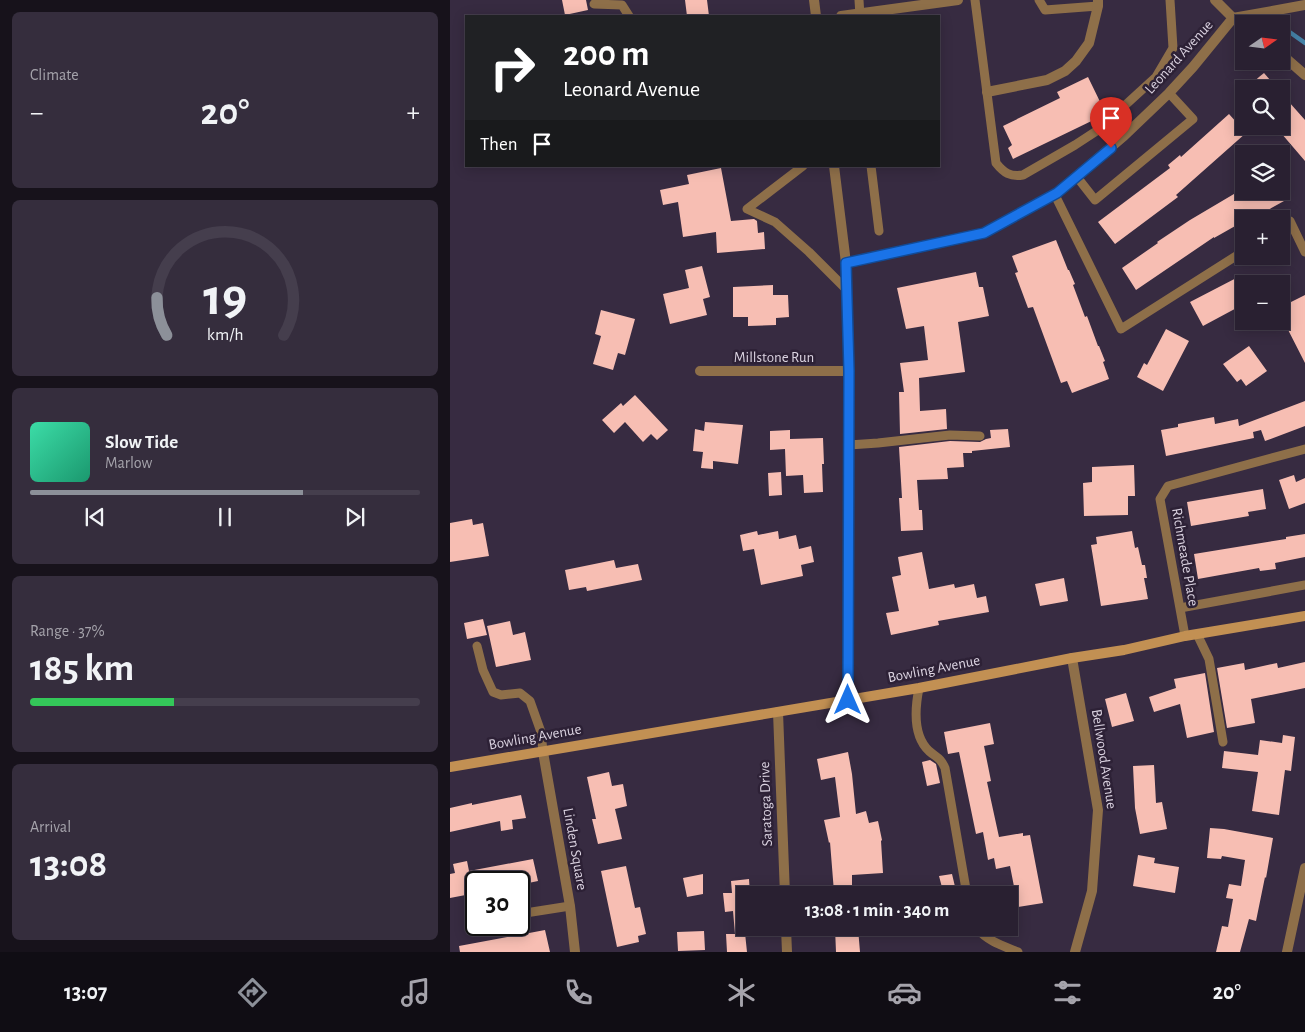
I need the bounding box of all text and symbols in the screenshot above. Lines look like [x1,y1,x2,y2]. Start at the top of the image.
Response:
north arrow [1235,15,1290,70]
map controls [1235,15,1290,330]
street label: Leonard Avenue [1142,17,1216,97]
icon: right [480,35,545,100]
text: 200 m [563,37,650,72]
text: Climate [30,67,79,83]
text: Leonard Avenue [563,78,700,100]
button: search [1235,80,1290,135]
text: 20° [201,94,249,132]
pin [1090,97,1132,148]
text: − [30,99,43,127]
text: + [407,99,420,127]
icon: arrive [1097,104,1125,132]
icon: arrive [528,130,556,158]
text: Then [480,135,518,154]
button: layers [1235,145,1290,200]
button: + [1235,210,1290,265]
text: 19 [203,272,247,324]
button: − [1235,275,1290,330]
text: km/h [207,326,243,344]
street label: Millstone Run [734,350,814,365]
text: Slow Tide [105,433,178,452]
text: Marlow [105,455,152,471]
icon: previous [81,503,109,531]
icon: pause [211,503,239,531]
icon: next [341,503,369,531]
street label: Richmeade Place [1169,507,1201,607]
text: Range · 37% [30,623,105,639]
text: 185 km [30,650,134,688]
street label: Bowling Avenue [887,653,982,685]
position arrow [821,673,873,725]
street label: Bellwood Avenue [1089,708,1119,810]
street label: Bowling Avenue [488,721,583,753]
street label: Saratoga Drive [757,761,775,847]
street label: Linden Square [560,807,590,891]
text: Arrival [30,819,71,835]
text: 13:08 [30,846,107,884]
speed limit sign: 30 [465,871,530,936]
text: 13:08 · 1 min · 340 m [805,901,949,920]
icon: directions [235,975,270,1010]
icon: music [398,975,433,1010]
icon: phone [561,975,596,1010]
icon: climate [724,975,759,1010]
icon: car [887,975,922,1010]
icon: filters [1050,975,1085,1010]
text: 13:07 [64,981,107,1003]
text: 20° [1213,981,1241,1003]

